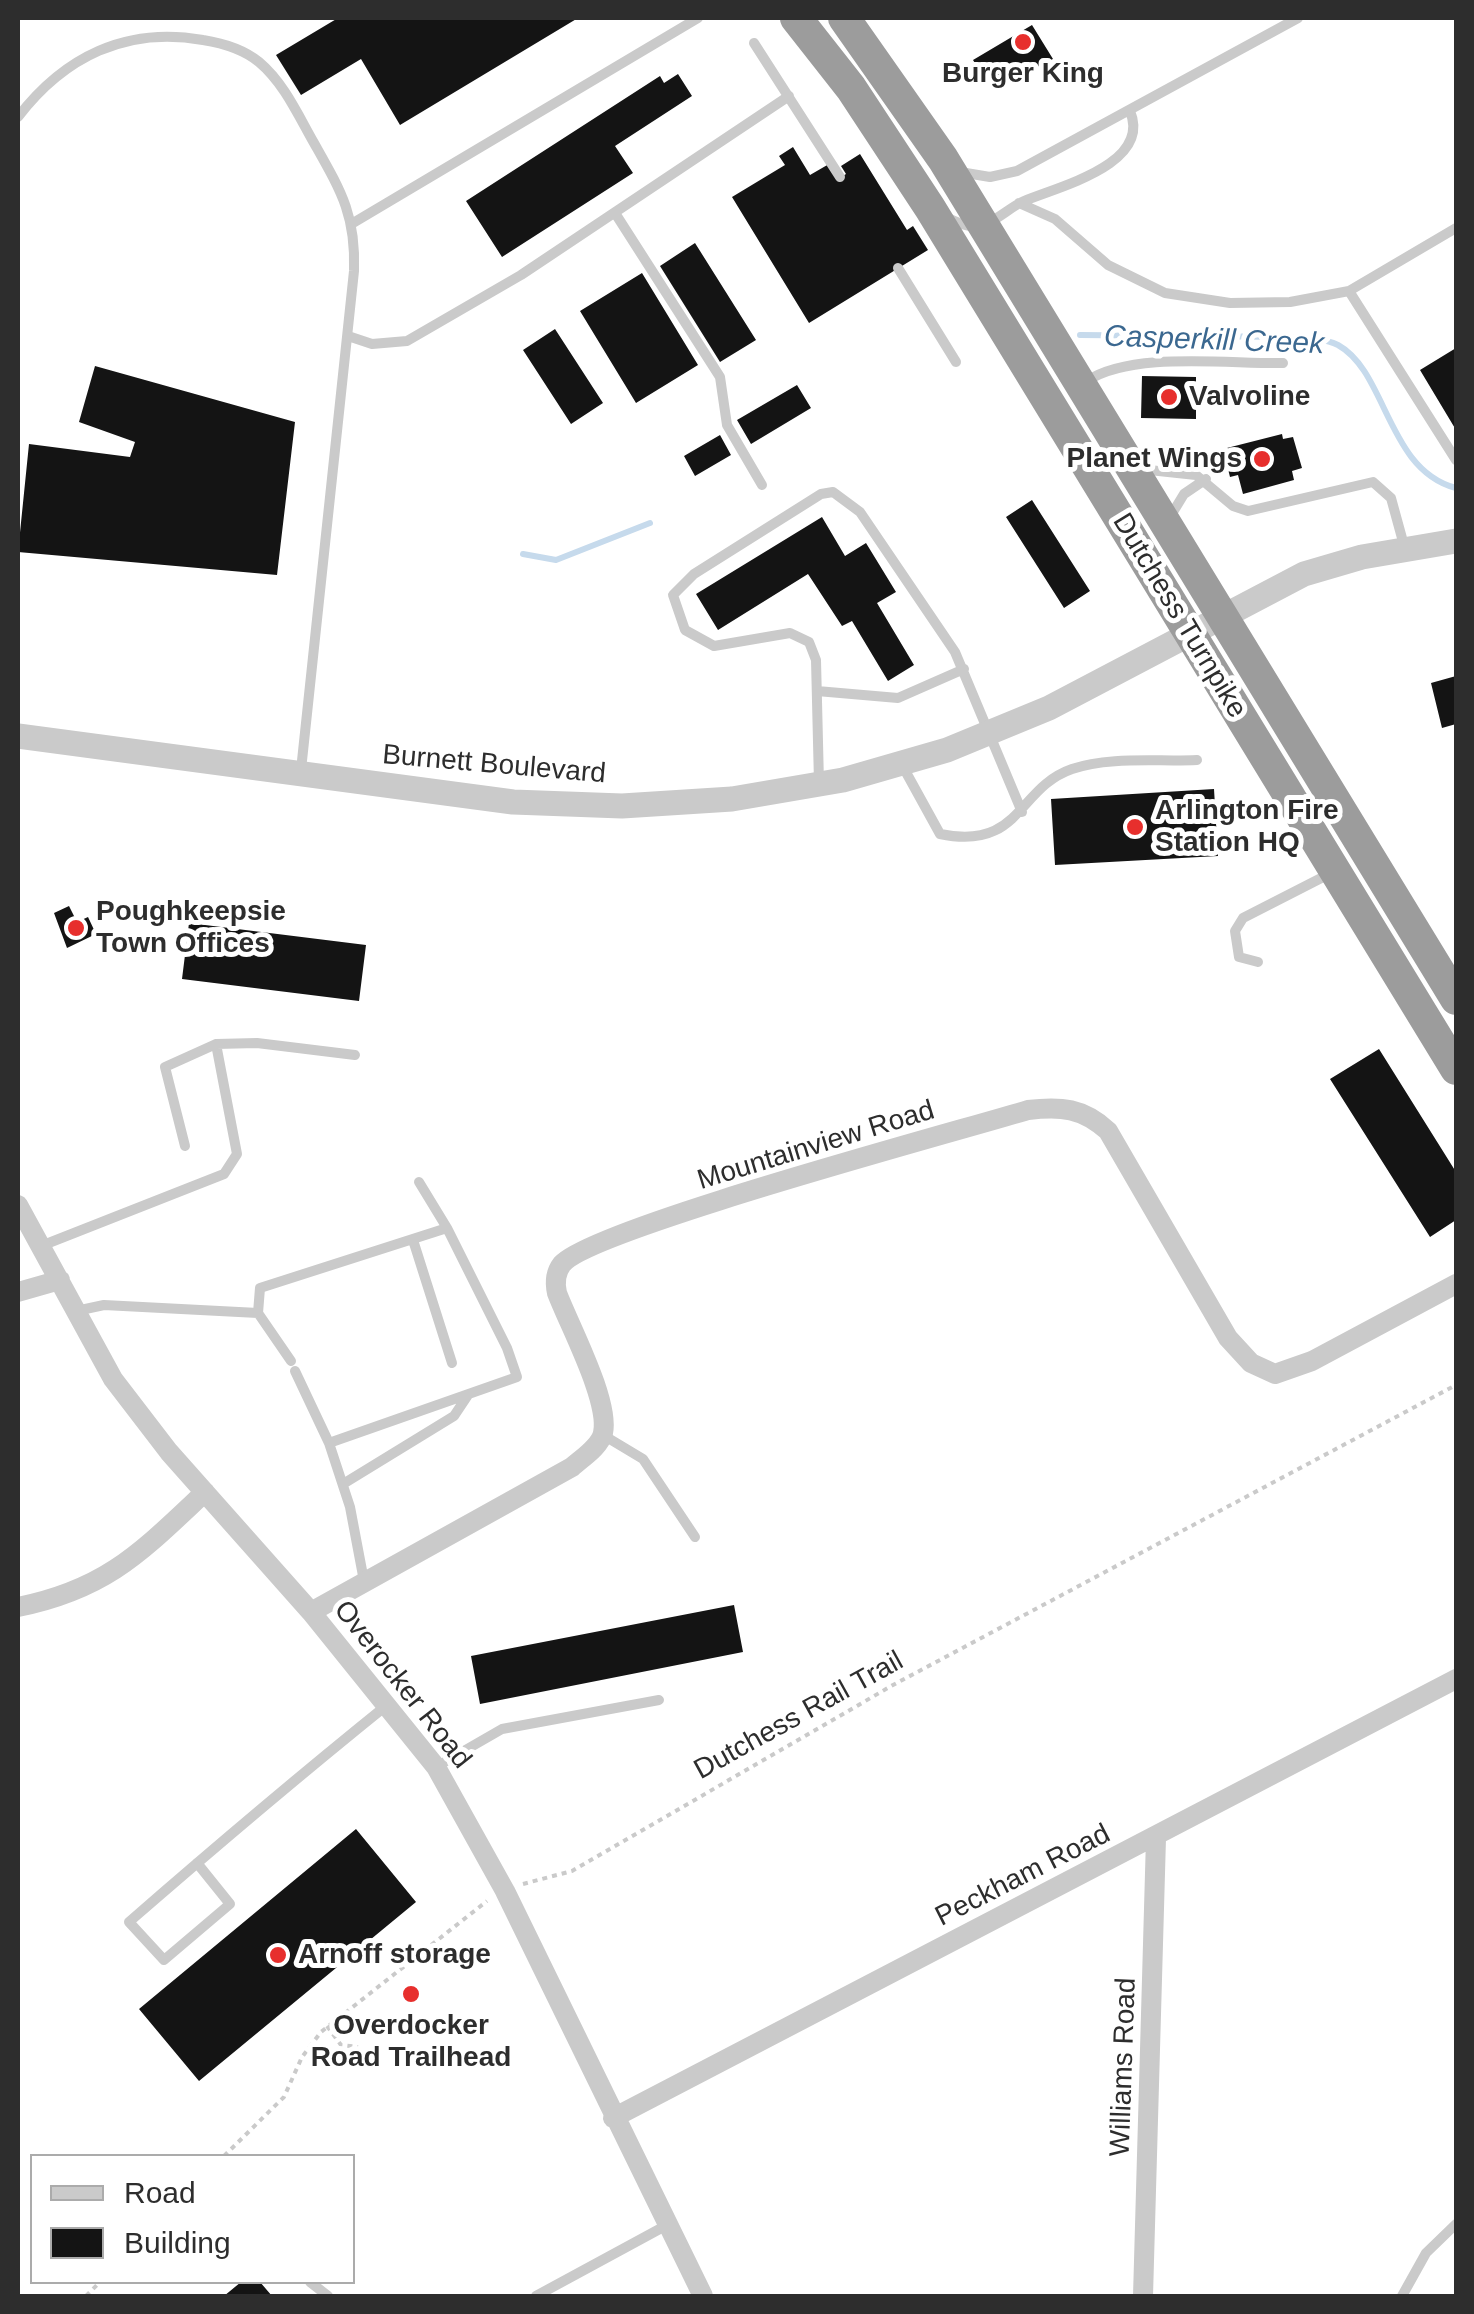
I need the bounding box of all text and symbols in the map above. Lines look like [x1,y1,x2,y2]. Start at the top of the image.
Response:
marker: Burger King [1012,31,1034,53]
place label: Burger King [942,57,1104,91]
water label: Casperkill Creek [1103,319,1325,363]
place label: Valvoline [1189,380,1310,414]
marker: Valvoline [1158,386,1180,408]
place label: Planet Wings [1066,442,1242,476]
marker: Planet Wings [1251,448,1273,470]
street label: Dutchess Turnpike [1105,508,1253,724]
street label: Burnett Boulevard [381,738,607,792]
place label: Arlington Fire Station HQ [1155,794,1339,860]
marker: Arlington Fire Station HQ [1124,816,1146,838]
place label: Poughkeepsie Town Offices [96,895,286,961]
marker: Poughkeepsie Town Offices [65,917,87,939]
street label: Mountainview Road [694,1094,938,1198]
street label: Overocker Road [326,1594,478,1776]
street label: Dutchess Rail Trail [689,1645,909,1787]
street label: Peckham Road [930,1818,1116,1934]
place label: Arnoff storage [298,1938,491,1972]
marker: Arnoff storage [267,1944,289,1966]
street label: Williams Road [1104,1977,1144,2157]
marker: Overdocker Road Trailhead [400,1983,422,2005]
place label: Overdocker Road Trailhead [311,2009,511,2075]
legend [30,2154,355,2284]
text: Road [124,2176,196,2209]
text: Building [124,2226,231,2259]

